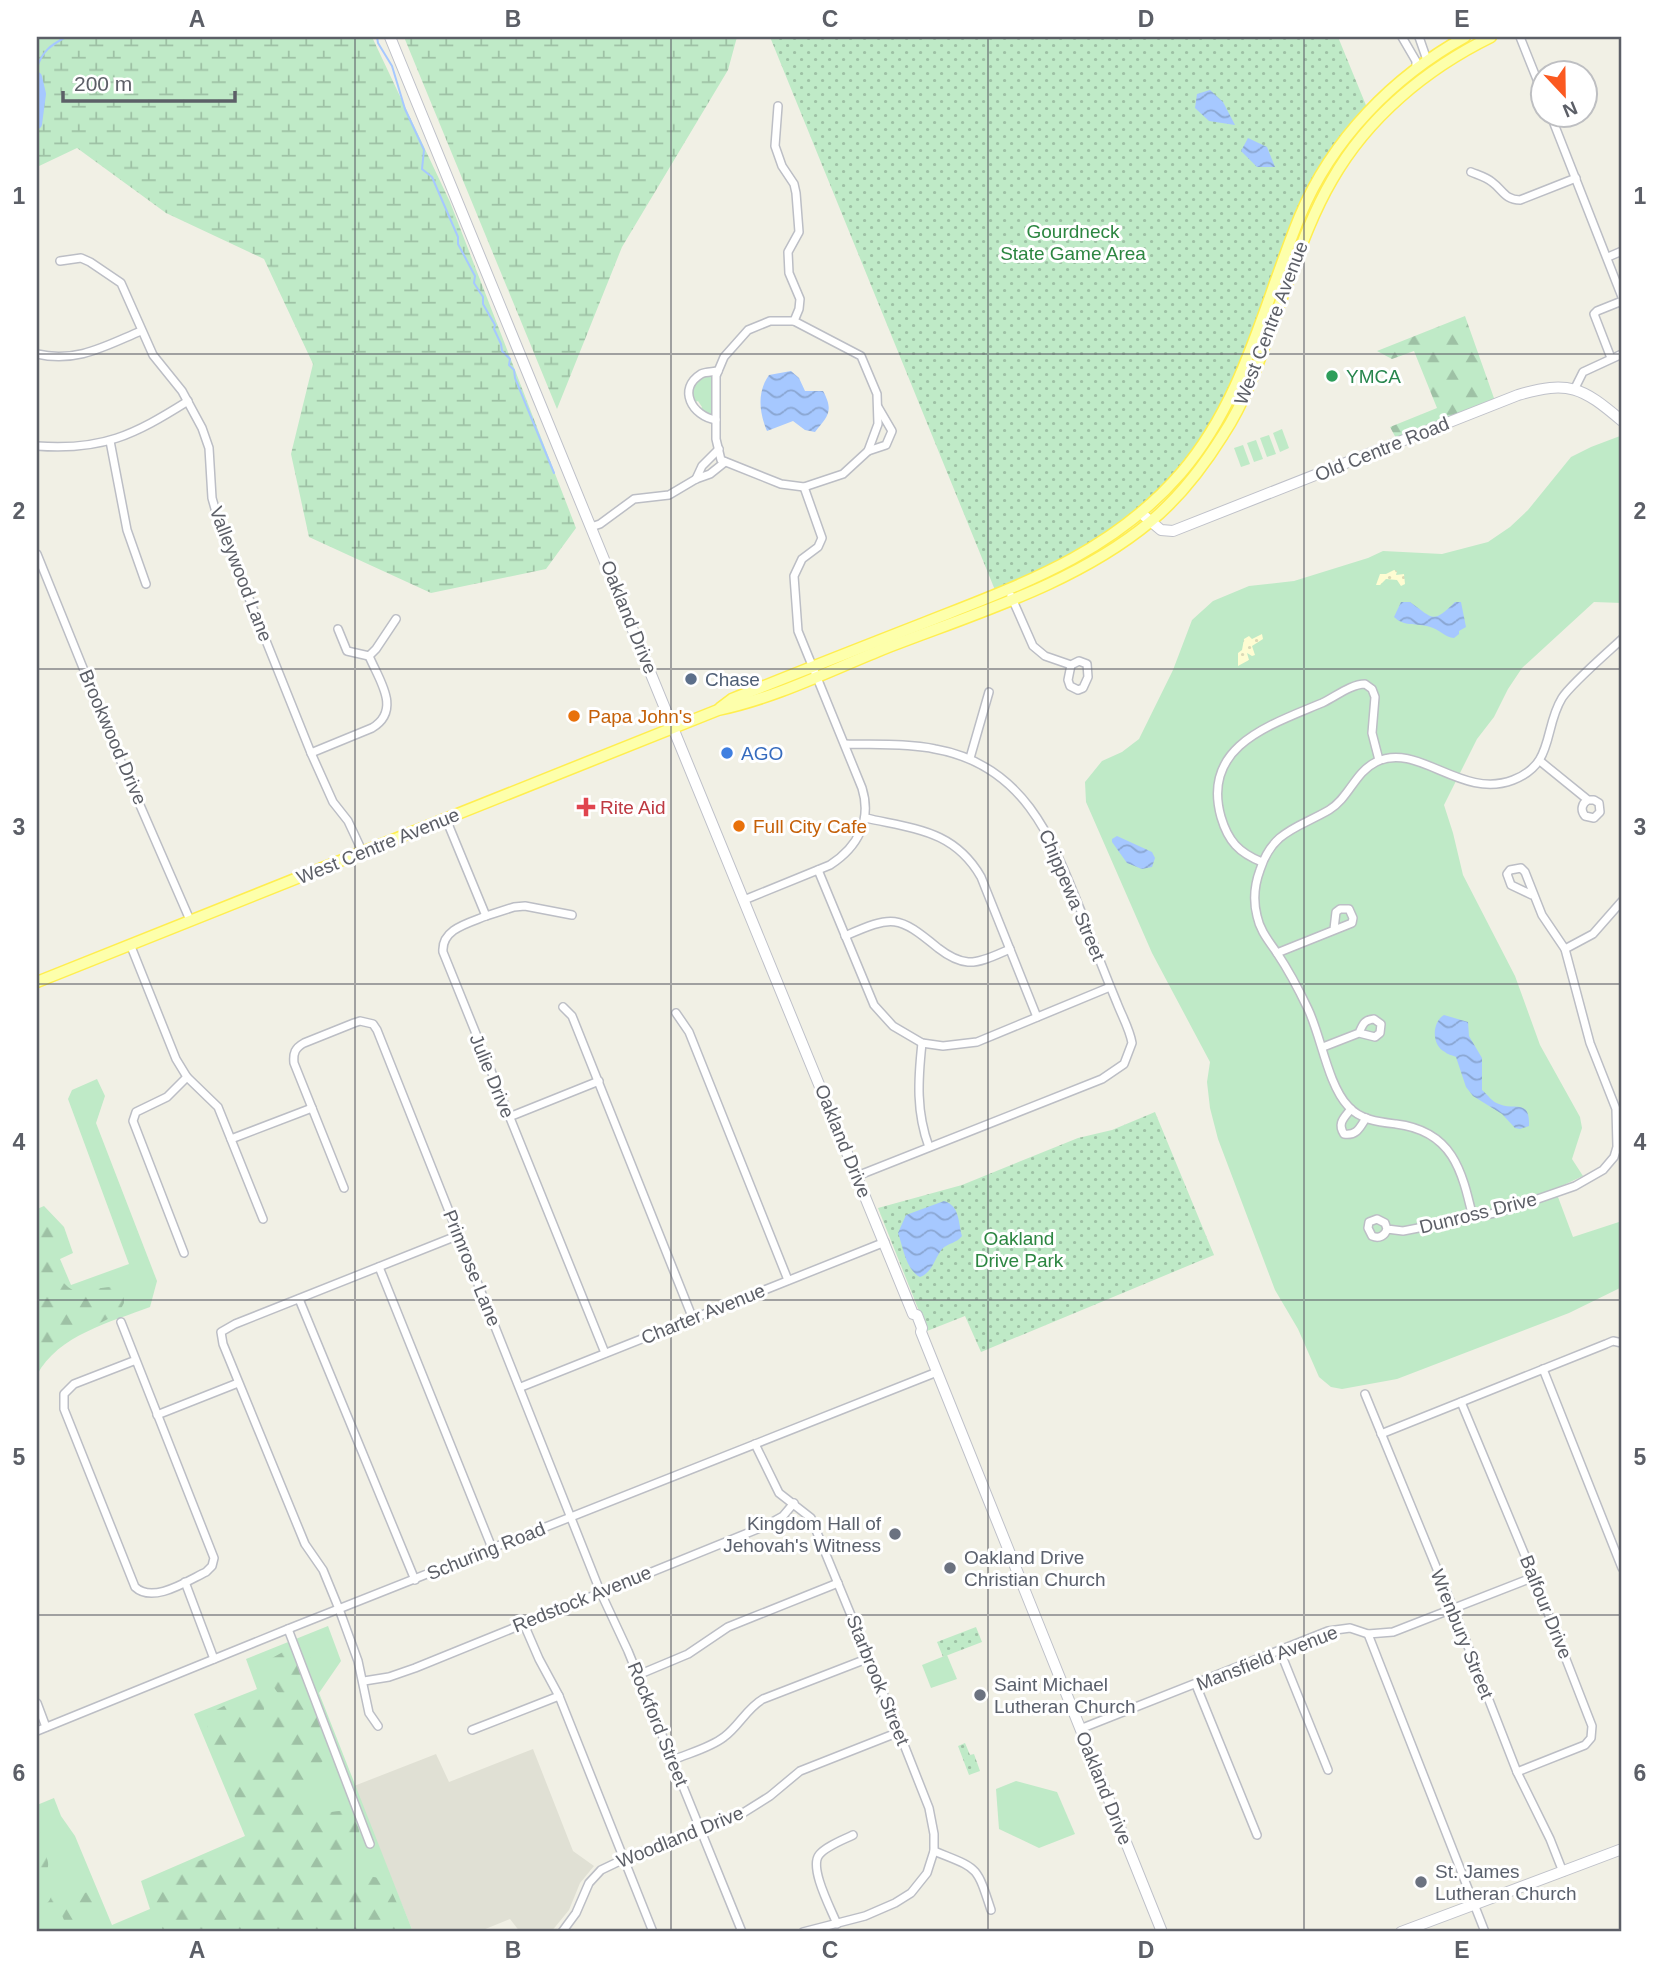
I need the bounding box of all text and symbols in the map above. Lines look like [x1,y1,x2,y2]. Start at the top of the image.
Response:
text: A [189,6,205,32]
text: B [505,6,521,32]
text: C [822,6,838,32]
text: D [1138,6,1154,32]
text: E [1454,6,1470,32]
scale bar [63,60,234,104]
north arrow [1530,60,1600,130]
text: 200 m [74,72,132,95]
text: N [1560,97,1580,122]
text: 1 [13,183,26,209]
text: 1 [1634,183,1647,209]
park label: Gourdneck State Game Area [1000,221,1146,264]
street label: West Centre Avenue [1230,238,1312,408]
place label: YMCA [1346,366,1401,387]
marker: YMCA [1324,368,1340,384]
street label: Old Centre Road [1312,413,1452,485]
text: 2 [13,498,25,524]
text: 2 [1634,498,1646,524]
street label: Valleywood Lane [206,503,276,645]
street label: Oakland Drive [597,557,661,677]
street label: Brookwood Drive [75,666,151,808]
place label: Chase [705,669,760,690]
marker: Chase [683,671,699,687]
place label: Papa John's [588,706,692,727]
marker: Papa John's [566,708,582,724]
place label: AGO [741,743,783,764]
marker: AGO [719,745,735,761]
place label: Rite Aid [600,797,665,818]
marker: Rite Aid [578,799,594,815]
street label: West Centre Avenue [294,804,462,888]
text: 3 [13,814,25,840]
text: 3 [1634,814,1646,840]
place label: Full City Cafe [753,816,867,837]
marker: Full City Cafe [731,818,747,834]
street label: Chippewa Street [1035,826,1109,964]
street label: Julie Drive [466,1031,518,1121]
street label: Oakland Drive [811,1081,875,1201]
text: 4 [13,1129,26,1155]
text: 4 [1634,1129,1647,1155]
street label: Dunross Drive [1417,1188,1539,1238]
street label: Primrose Lane [439,1207,505,1329]
park label: Oakland Drive Park [975,1228,1064,1271]
street label: Charter Avenue [638,1280,768,1348]
text: 5 [13,1444,26,1470]
text: 5 [1634,1444,1647,1470]
place label: Kingdom Hall of Jehovah's Witness [723,1513,882,1556]
street label: Schuring Road [424,1518,548,1584]
marker: Kingdom Hall of Jehovah's Witness [887,1526,903,1542]
place label: Oakland Drive Christian Church [964,1547,1106,1590]
street label: Balfour Drive [1516,1552,1576,1662]
marker: Oakland Drive Christian Church [942,1560,958,1576]
street label: Redstock Avenue [510,1562,654,1636]
street label: Wrenbury Street [1426,1566,1498,1703]
street label: Starbrook Street [842,1612,914,1749]
street label: Mansfield Avenue [1193,1621,1341,1695]
street label: Rockford Street [624,1659,693,1790]
place label: Saint Michael Lutheran Church [994,1674,1136,1717]
marker: Saint Michael Lutheran Church [972,1687,988,1703]
street label: Oakland Drive [1072,1728,1136,1848]
text: 6 [13,1760,25,1786]
text: 6 [1634,1760,1646,1786]
street label: Woodland Drive [614,1802,746,1872]
place label: St. James Lutheran Church [1435,1861,1577,1904]
marker: St. James Lutheran Church [1413,1874,1429,1890]
text: A [189,1937,205,1963]
text: B [505,1937,521,1963]
text: C [822,1937,838,1963]
text: D [1138,1937,1154,1963]
text: E [1454,1937,1470,1963]

